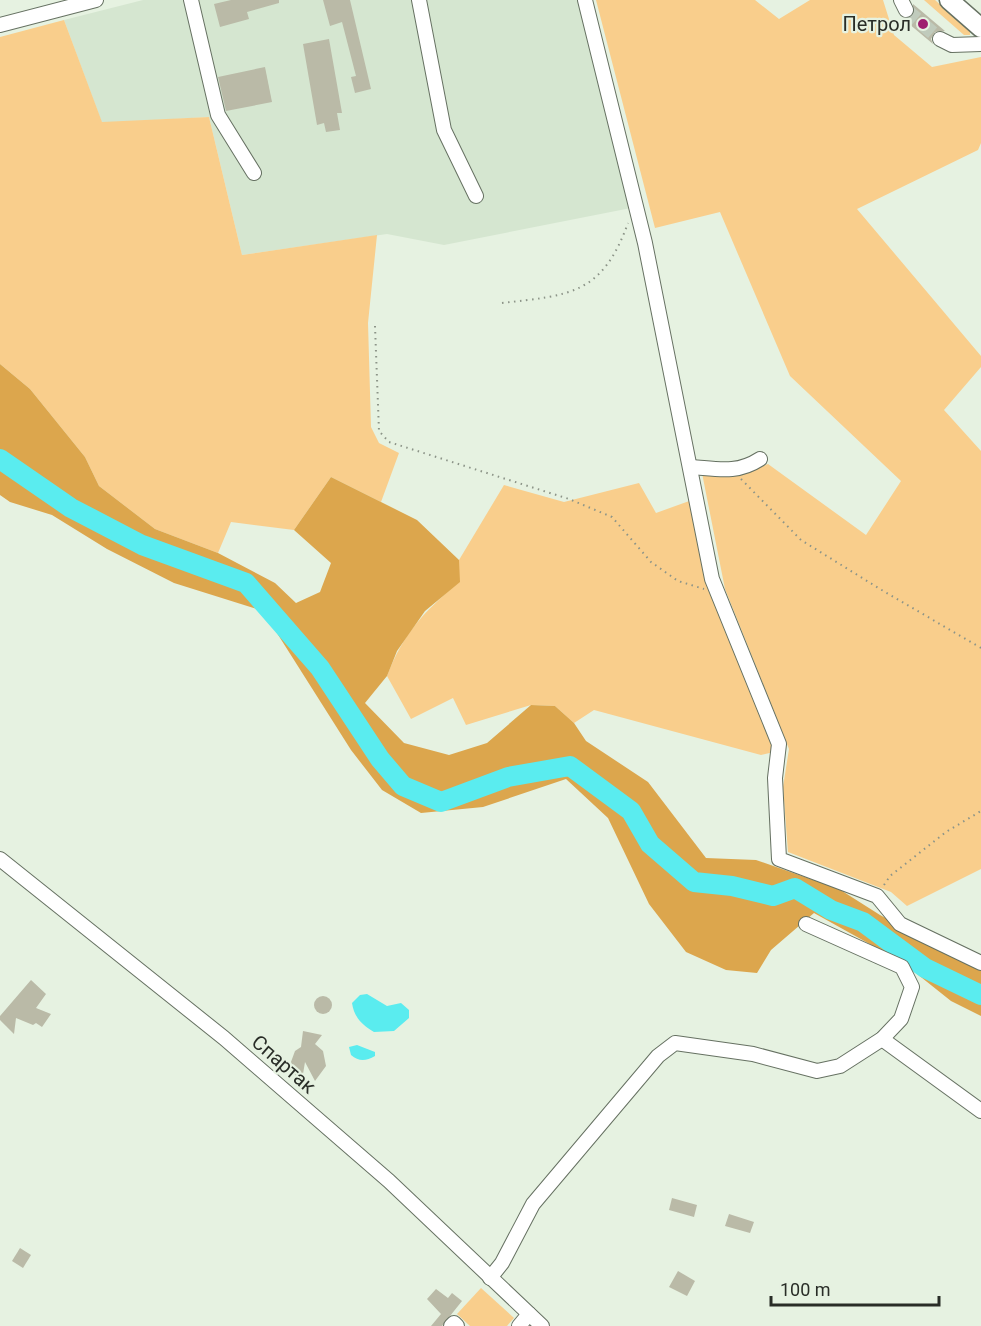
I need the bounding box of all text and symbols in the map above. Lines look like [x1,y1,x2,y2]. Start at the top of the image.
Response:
place label: Петрол [843,12,911,36]
marker: Петрол [916,17,930,31]
street label: Спартак [247,1030,321,1098]
scale bar [771,1269,939,1307]
text: 100 m [780,1279,831,1300]

